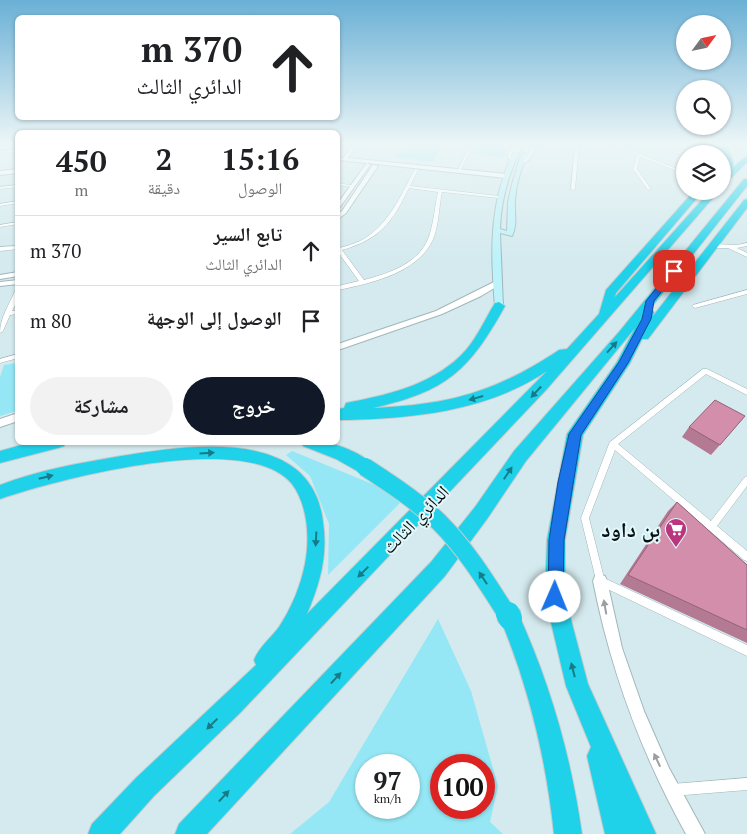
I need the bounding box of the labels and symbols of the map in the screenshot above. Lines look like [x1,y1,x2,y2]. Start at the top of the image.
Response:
north arrow [676,15,731,70]
pin [653,250,695,292]
one-way arrow [606,342,618,354]
one-way arrow [530,385,542,397]
one-way arrow [469,394,484,402]
one-way arrow [199,448,215,456]
one-way arrow [504,466,513,479]
one-way arrow [39,473,54,481]
street label: الدائري الثالث [376,480,456,561]
place label: بن داود [601,515,660,543]
supermarket icon: بن داود [664,517,688,548]
one-way arrow [312,531,320,547]
one-way arrow [357,566,369,578]
position arrow [528,570,580,622]
one-way arrow [478,571,488,584]
one-way arrow [600,598,608,614]
one-way arrow [569,662,577,677]
one-way arrow [330,672,342,684]
one-way arrow [206,718,218,730]
one-way arrow [653,753,661,767]
speed limit sign: 100 [430,754,495,819]
one-way arrow [218,791,230,803]

